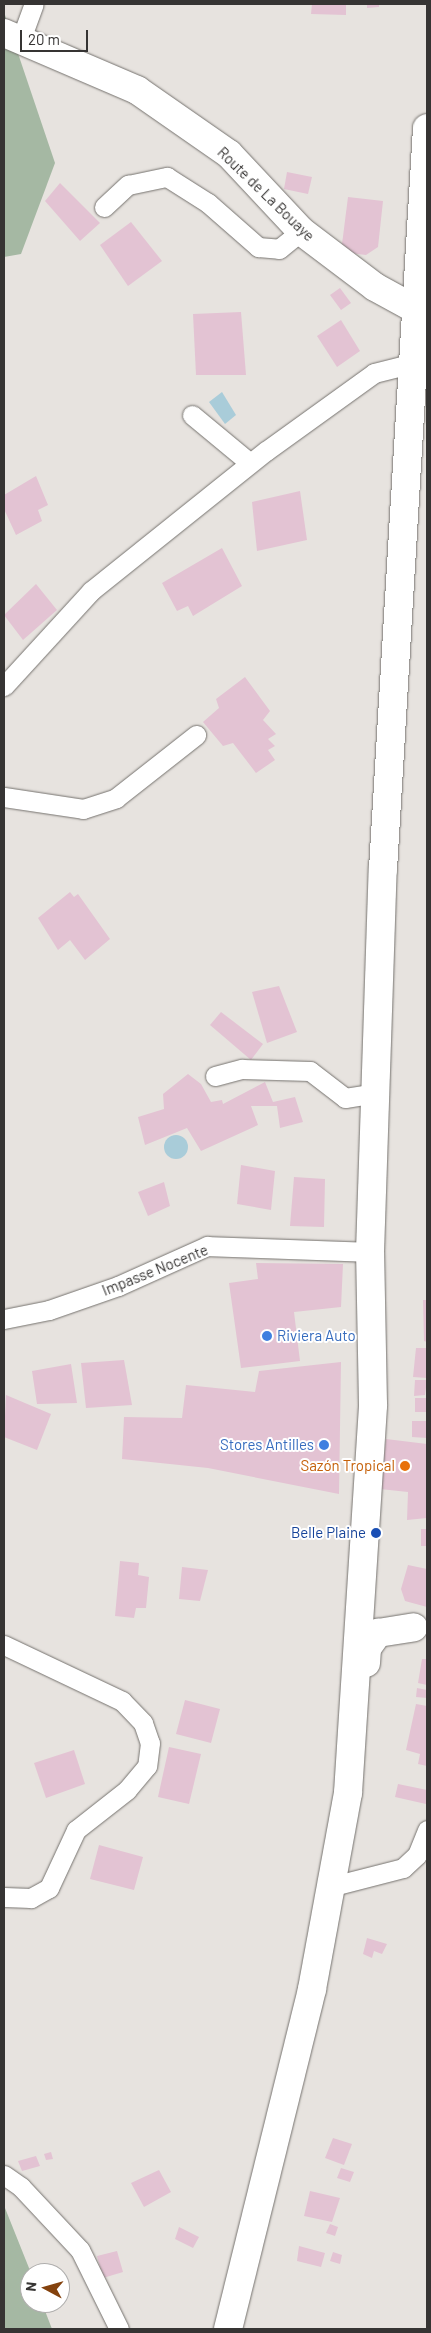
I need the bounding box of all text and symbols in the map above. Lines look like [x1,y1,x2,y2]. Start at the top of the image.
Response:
scale bar [22,20,90,52]
text: 20 m [28,30,60,48]
street label: Route de La Bouaye [214,143,318,245]
street label: Impasse Nocente [99,1241,211,1299]
place label: Riviera Auto [277,1327,356,1345]
marker: Riviera Auto [261,1330,273,1342]
place label: Stores Antilles [220,1436,314,1454]
marker: Stores Antilles [318,1439,330,1451]
place label: Sazón Tropical [300,1457,395,1475]
marker: Sazón Tropical [399,1460,411,1472]
place label: Belle Plaine [291,1524,366,1542]
marker: Belle Plaine [370,1527,382,1539]
north arrow [20,2263,70,2313]
text: N [22,2281,40,2292]

